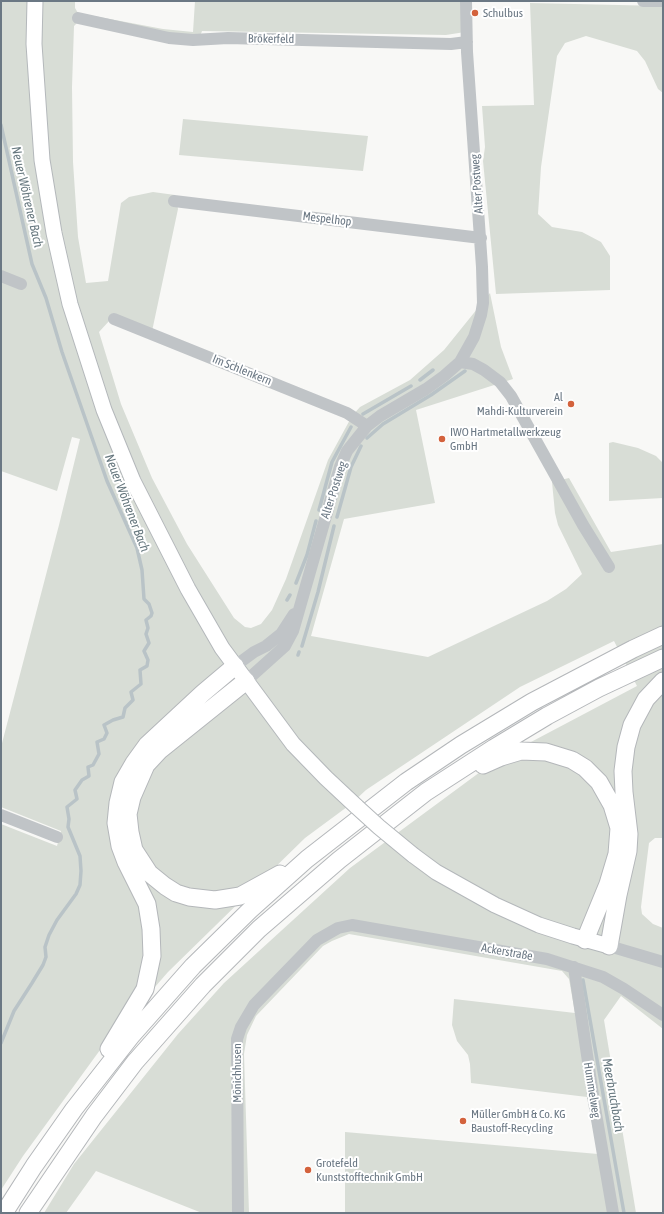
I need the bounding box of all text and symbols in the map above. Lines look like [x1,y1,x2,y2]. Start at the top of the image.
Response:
place label: Schulbus [483,6,523,20]
marker: Schulbus [470,8,480,18]
street label: Brökerfeld [248,31,294,47]
water label: Neuer Wöhrener Bach [8,145,46,249]
street label: Alter Postweg [468,154,486,214]
street label: Mespelhop [302,209,352,229]
street label: Im Schlenkern [210,352,274,388]
place label: Al Mahdi-Kulturverein [477,390,563,418]
marker: Al Mahdi-Kulturverein [566,399,576,409]
place label: IWO Hartmetallwerkzeug GmbH [450,425,561,453]
marker: IWO Hartmetallwerkzeug GmbH [437,434,447,444]
water label: Neuer Wöhrener Bach [101,452,153,554]
street label: Alter Postweg [318,459,350,521]
street label: Ackerstraße [480,940,534,964]
street label: Mönichhusen [230,1043,244,1103]
water label: Meerbruchbach [599,1057,627,1133]
street label: Hummelweg [580,1061,604,1119]
place label: Müller GmbH & Co. KG Baustoff-Recycling [471,1107,566,1135]
marker: Müller GmbH & Co. KG Baustoff-Recycling [458,1116,468,1126]
place label: Grotefeld Kunststofftechnik GmbH [316,1156,423,1184]
marker: Grotefeld Kunststofftechnik GmbH [303,1165,313,1175]

